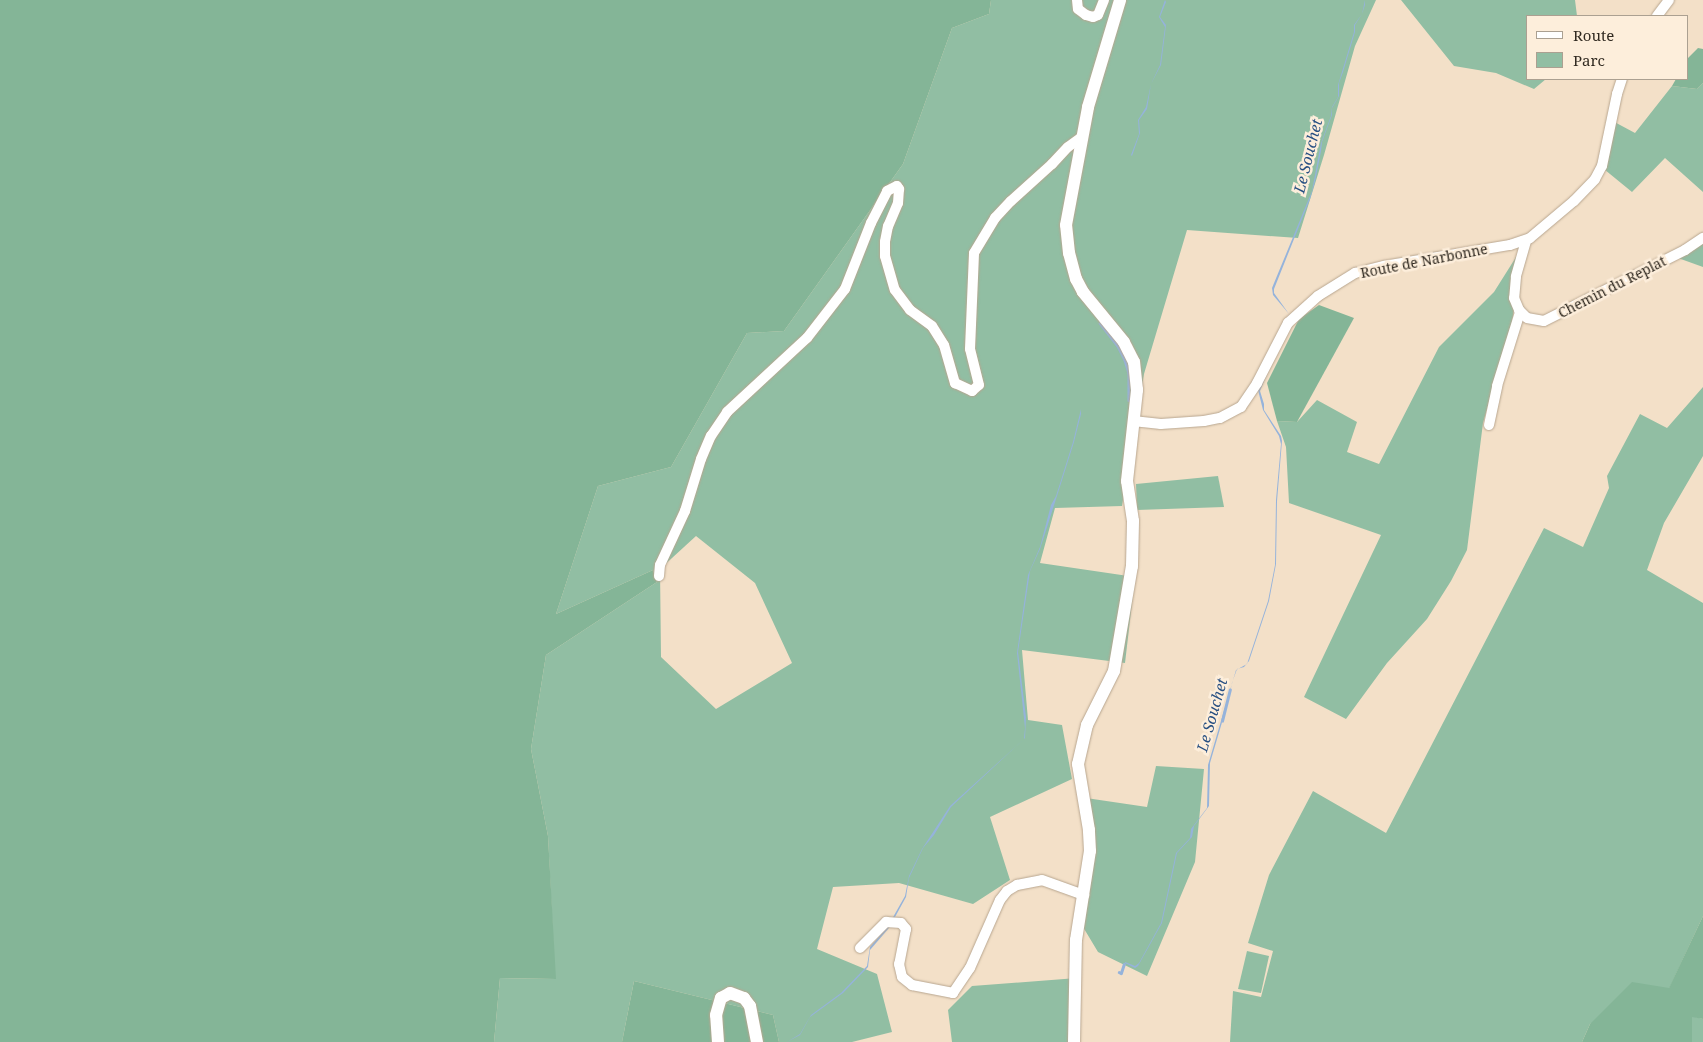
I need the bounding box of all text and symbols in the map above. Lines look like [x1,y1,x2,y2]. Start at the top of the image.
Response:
legend [1526,15,1688,80]
text: Route [1573,25,1614,45]
text: Parc [1573,50,1605,70]
water label: Le Souchet [1290,117,1326,195]
street label: Route de Narbonne [1359,240,1489,282]
street label: Chemin du Replat [1555,253,1669,321]
water label: Le Souchet [1193,676,1231,754]

